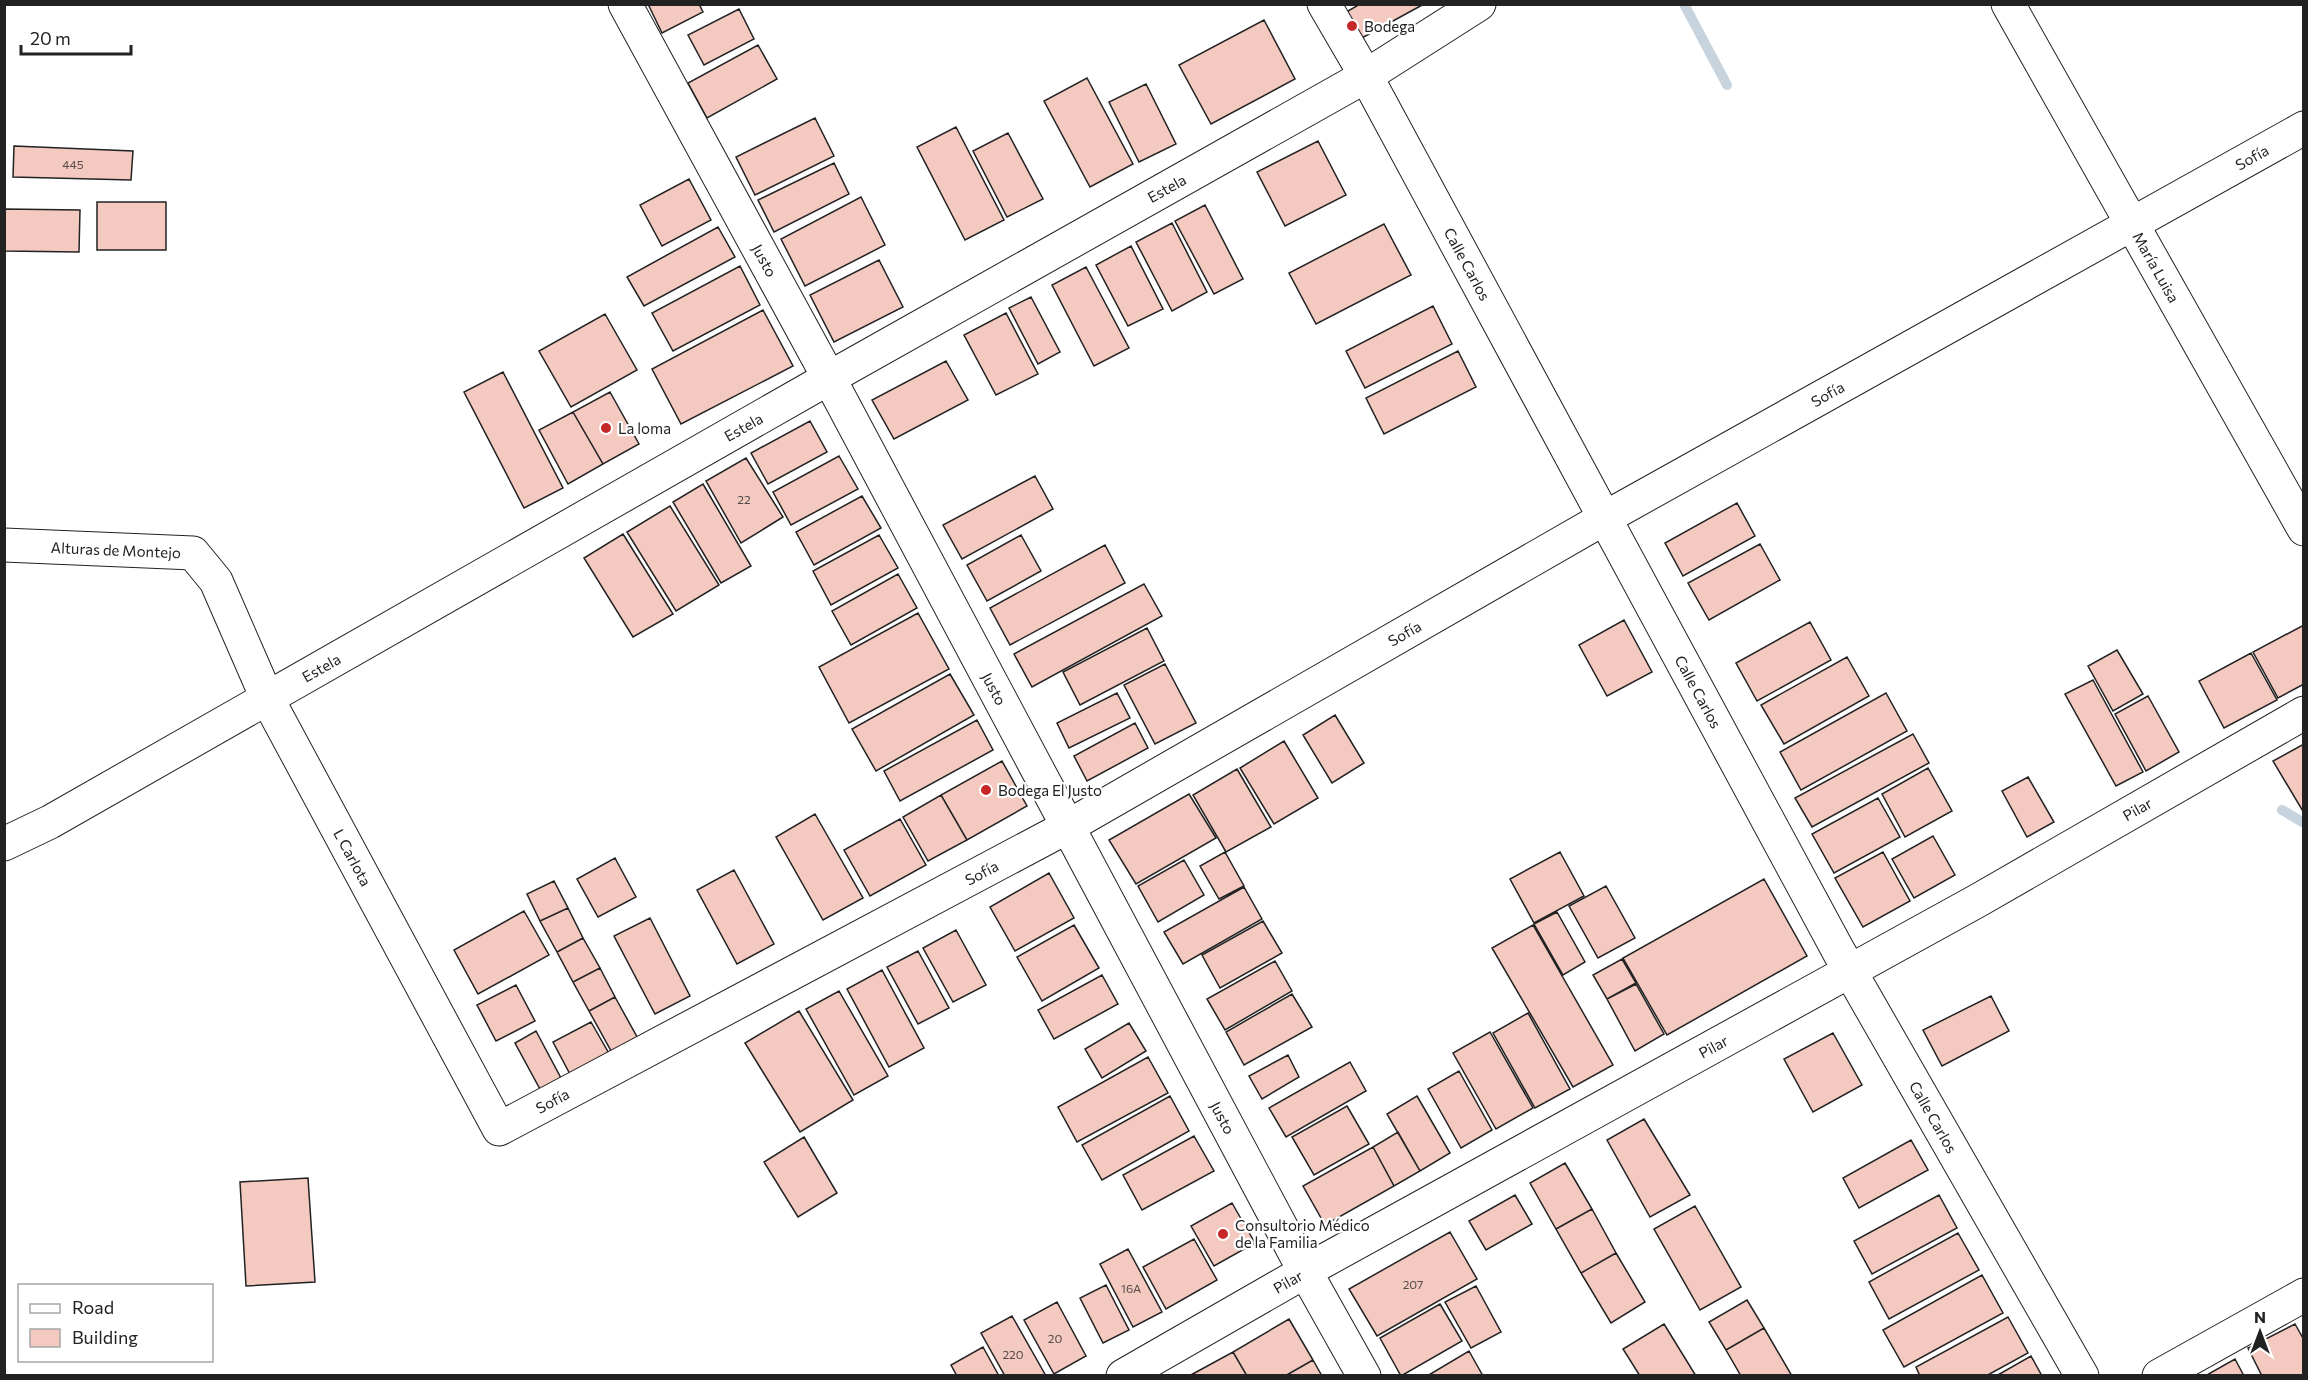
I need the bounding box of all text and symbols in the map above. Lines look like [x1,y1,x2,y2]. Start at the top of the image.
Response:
place label: Bodega [1364,17,1415,35]
scale bar [21,18,130,56]
marker: Bodega [1345,19,1359,33]
text: 20 m [30,27,71,49]
street label: Sofía [2232,141,2272,174]
house number: 445 [62,157,84,171]
street label: Estela [1144,170,1189,206]
street label: Calle Carlos [1441,224,1495,304]
street label: María Luisa [2129,229,2183,306]
street label: Justo [749,241,781,280]
street label: Sofía [1808,377,1847,410]
street label: Estela [721,409,766,445]
place label: La loma [618,419,671,437]
marker: La loma [599,421,613,435]
house number: 22 [737,492,751,506]
street label: Alturas de Montejo [50,538,181,561]
street label: Sofía [1385,616,1424,650]
street label: Estela [299,649,343,686]
street label: Calle Carlos [1671,652,1725,731]
street label: Justo [978,669,1011,708]
place label: Bodega El Justo [998,781,1102,799]
marker: Bodega El Justo [979,783,993,797]
street label: Pilar [2119,793,2155,824]
street label: L Carlota [330,826,375,889]
street label: Sofía [962,856,1001,889]
street label: Pilar [1695,1031,1731,1062]
street label: Calle Carlos [1906,1078,1961,1156]
street label: Sofía [533,1084,572,1117]
street label: Justo [1207,1098,1239,1137]
place label: Consultorio Médico de la Familia [1235,1216,1370,1251]
marker: Consultorio Médico de la Familia [1216,1227,1230,1241]
street label: Pilar [1270,1266,1306,1297]
house number: 207 [1403,1277,1423,1291]
house number: 16A [1121,1281,1141,1295]
legend [18,1284,213,1362]
text: Road [72,1296,114,1318]
north arrow [2230,1302,2290,1362]
text: N [2254,1307,2266,1326]
text: Building [72,1326,138,1348]
house number: 20 [1048,1331,1062,1345]
house number: 220 [1002,1347,1024,1361]

